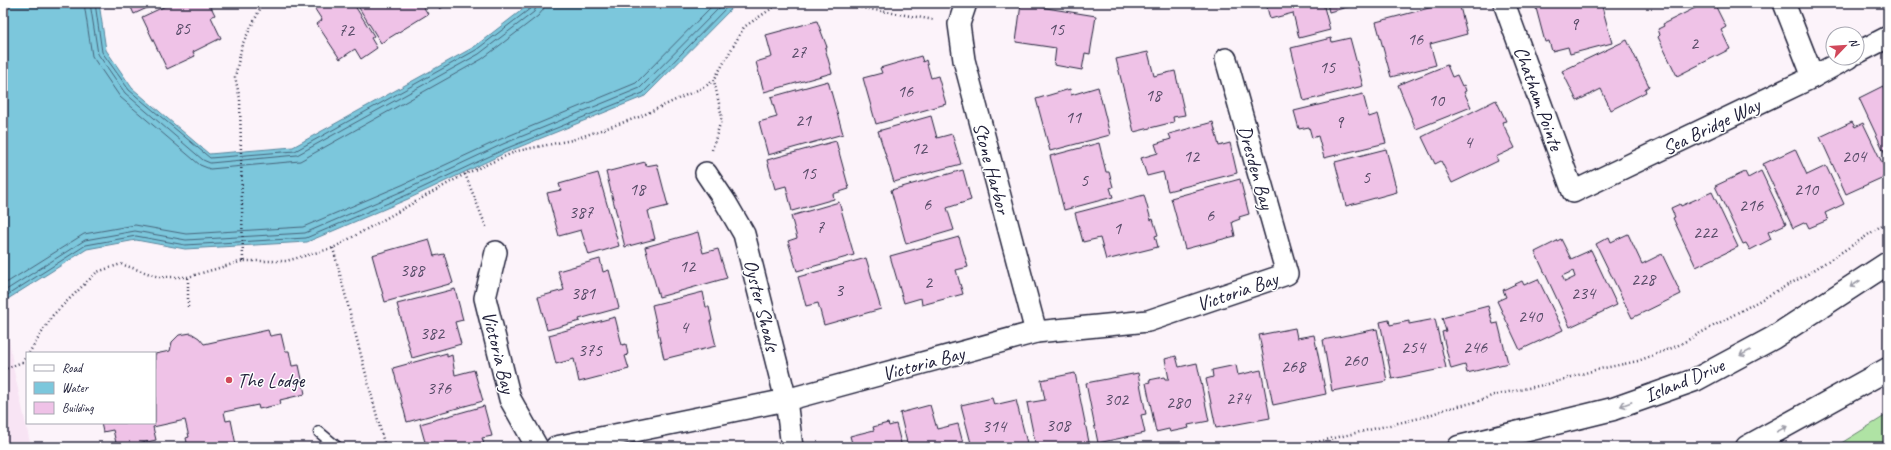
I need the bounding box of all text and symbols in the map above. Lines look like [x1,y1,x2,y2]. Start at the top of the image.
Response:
house number: 9 [1570,13,1580,35]
house number: 85 [174,17,191,39]
house number: 15 [1048,18,1065,40]
house number: 72 [338,19,356,41]
north arrow [1825,26,1865,66]
house number: 16 [1407,28,1424,50]
house number: 2 [1690,32,1700,54]
text: N [1846,36,1863,50]
house number: 27 [790,41,807,63]
street label: Chatham Pointe [1508,43,1569,155]
house number: 15 [1319,56,1336,78]
house number: 16 [897,80,914,102]
house number: 18 [1145,84,1163,106]
house number: 10 [1428,89,1446,111]
street label: Sea Bridge Way [1658,91,1766,161]
house number: 11 [1065,106,1082,128]
house number: 21 [795,109,812,131]
house number: 9 [1335,111,1345,133]
street label: Stone Harbor [967,120,1016,218]
street label: Dresden Bay [1232,122,1280,213]
house number: 4 [1464,131,1474,153]
house number: 12 [911,137,929,159]
house number: 12 [1183,145,1201,167]
house number: 204 [1842,145,1868,167]
house number: 15 [800,162,817,184]
house number: 5 [1362,166,1371,188]
house number: 5 [1080,169,1089,191]
house number: 18 [629,178,647,200]
house number: 210 [1794,178,1820,200]
house number: 6 [923,193,932,215]
house number: 216 [1739,194,1764,216]
house number: 387 [569,201,594,223]
house number: 6 [1206,204,1215,226]
house number: 7 [816,216,825,238]
house number: 1 [1113,217,1122,239]
house number: 222 [1693,221,1719,243]
house number: 12 [679,255,697,277]
street label: Oyster Shoals [738,257,785,356]
house number: 388 [400,259,426,281]
street label: Victoria Bay [1193,265,1283,317]
house number: 228 [1631,268,1657,290]
house number: 2 [924,271,934,293]
house number: 3 [835,279,845,301]
one-way arrow [1850,280,1861,288]
house number: 381 [571,282,596,304]
house number: 234 [1571,282,1597,304]
house number: 240 [1518,305,1544,327]
street label: Victoria Bay [476,308,521,398]
house number: 4 [680,316,690,338]
house number: 382 [420,322,446,344]
house number: 254 [1401,336,1427,358]
house number: 246 [1463,336,1488,358]
house number: 375 [578,339,603,361]
street label: Victoria Bay [879,340,969,386]
house number: 260 [1343,349,1369,371]
one-way arrow [1739,350,1751,357]
legend [26,352,156,424]
street label: Island Drive [1641,352,1729,408]
house number: 268 [1281,355,1307,377]
text: Road [62,360,84,376]
place label: The Lodge [237,368,306,393]
marker: The Lodge [224,375,234,385]
house number: 376 [427,377,452,399]
text: Water [62,380,90,396]
house number: 274 [1226,387,1252,409]
house number: 302 [1104,388,1130,410]
house number: 280 [1166,391,1192,413]
text: Building [62,400,94,416]
one-way arrow [1620,401,1633,408]
house number: 308 [1046,414,1072,436]
house number: 314 [982,415,1008,437]
one-way arrow [1775,424,1787,432]

